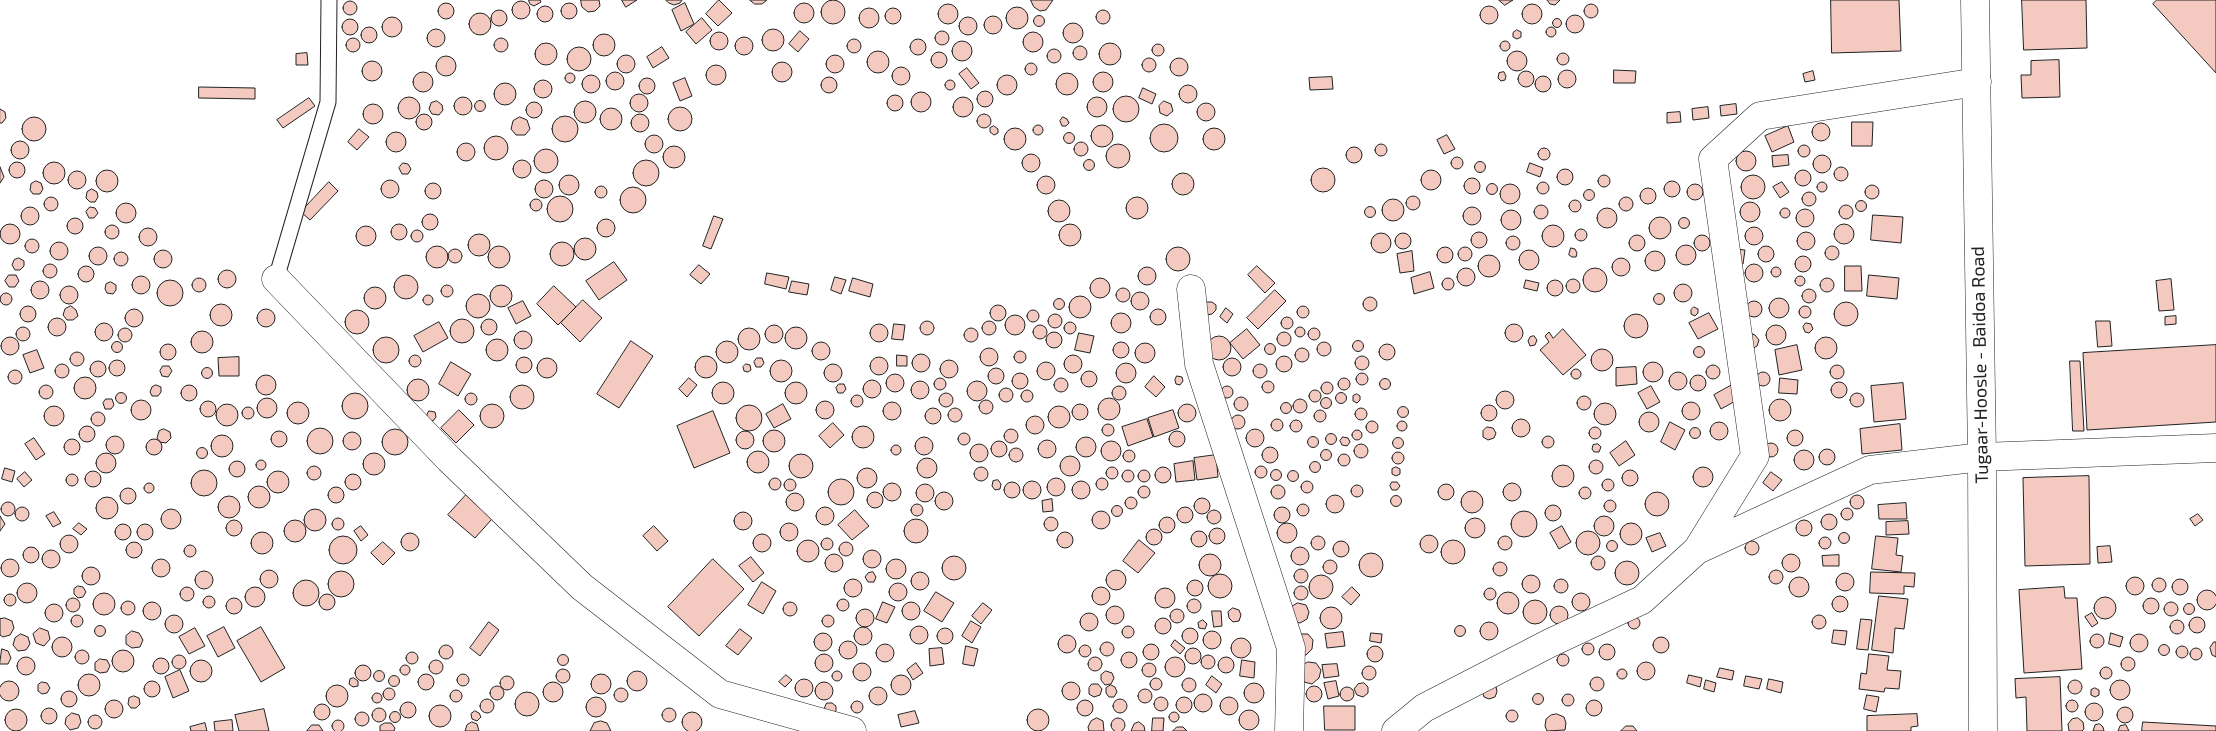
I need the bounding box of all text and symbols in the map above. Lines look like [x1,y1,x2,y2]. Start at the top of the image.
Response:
street label: Tugaar-Hoosle - Baidoa Road [1967,246,1993,484]

